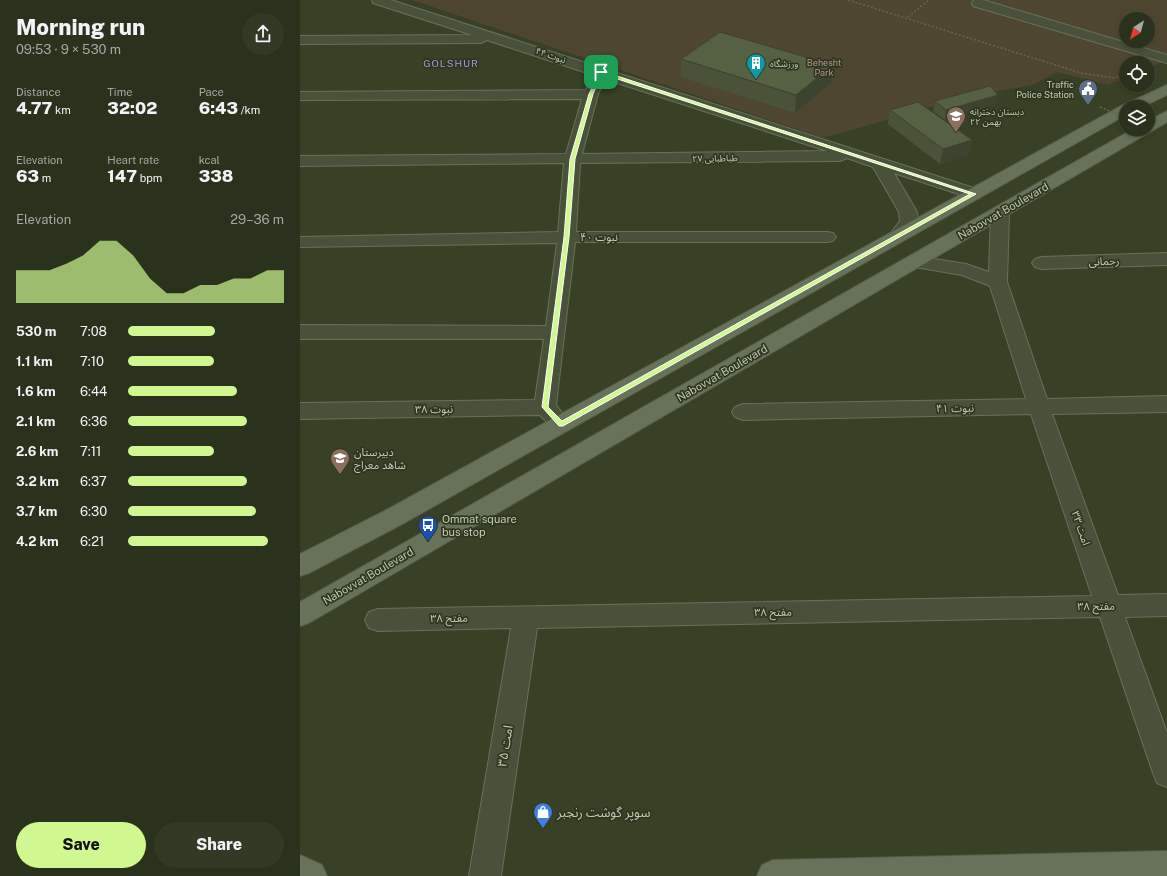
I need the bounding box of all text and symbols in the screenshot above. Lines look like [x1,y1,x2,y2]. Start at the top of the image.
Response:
north arrow [1119,12,1155,48]
map controls [1119,12,1155,136]
button: share [242,13,284,55]
text: Morning run [16,14,145,40]
text: 09:53 · 9 × 530 m [16,42,121,57]
street label: نبوت ۴۴ [534,45,568,66]
building icon: ورزشگاه [745,52,767,80]
pin [584,55,618,89]
button: locate [1119,56,1155,92]
district label: GOLSHUR [423,57,479,69]
park label: Behesht Park [807,57,842,78]
place label: ورزشگاه [770,58,798,70]
icon: arrive [590,61,612,83]
public building icon: Traffic Police Station [1077,78,1099,106]
place label: Traffic Police Station [1016,79,1074,100]
text: Distance [16,86,61,98]
text: Time [107,86,132,98]
text: Pace [199,86,224,98]
text: 4.77 [16,98,52,118]
text: 32:02 [107,98,157,118]
text: 6:43 [199,98,238,118]
button: layers [1119,100,1155,136]
text: km [52,104,71,116]
text: /km [238,104,260,116]
school or university icon: دبستان دخترانه ۲۲ بهمن [945,105,967,133]
place label: دبستان دخترانه ۲۲ بهمن [970,106,1024,127]
street label: طباطبایی ۲۷ [692,152,738,164]
text: Elevation [16,154,63,166]
text: Heart rate [107,154,159,166]
text: kcal [199,154,220,166]
text: 63 [16,166,39,186]
text: 147 [107,166,137,186]
text: 338 [199,166,233,186]
text: m [39,172,51,184]
text: bpm [137,172,162,184]
street label: Nabovvat Boulevard [956,180,1050,242]
text: Elevation [16,212,71,227]
text: 29–36 m [230,212,284,227]
street label: نبوت ۴۰ [580,231,618,244]
street label: رحمانی [1088,254,1120,269]
text: 530 m [16,324,56,339]
text: 7:08 [80,324,107,339]
street label: Nabovvat Boulevard [675,342,769,404]
text: 1.1 km [16,354,53,369]
text: 7:10 [80,354,104,369]
text: 1.6 km [16,384,56,399]
text: 6:44 [80,384,107,399]
street label: نبوت ۴۱ [936,402,974,415]
street label: نبوت ۳۸ [415,403,453,416]
text: 2.1 km [16,414,55,429]
text: 6:36 [80,414,107,429]
text: 2.6 km [16,444,58,459]
text: 7:11 [80,444,101,459]
place label: دبیرستان شاهد معراج [354,446,406,473]
school or university icon: دبیرستان شاهد معراج [329,447,351,475]
text: 3.2 km [16,474,59,489]
text: 6:37 [80,474,107,489]
text: 3.7 km [16,504,57,519]
text: 6:30 [80,504,107,519]
street label: امت ۳۳ [1070,509,1092,547]
place label: Ommat square bus stop [442,513,517,538]
bus stop icon: Ommat square bus stop [417,514,439,542]
text: 4.2 km [16,534,59,549]
text: 6:21 [80,534,104,549]
street label: Nabovvat Boulevard [321,545,415,607]
street label: مفتح ۳۸ [1077,600,1115,614]
street label: مفتح ۳۸ [754,606,792,620]
street label: مفتح ۳۸ [430,612,468,626]
street label: امت ۳۵ [494,724,516,768]
shop icon: سوپر گوشت رنجبر [532,801,554,829]
place label: سوپر گوشت رنجبر [556,805,650,822]
button: Save [16,822,146,868]
button: Share [154,822,284,868]

